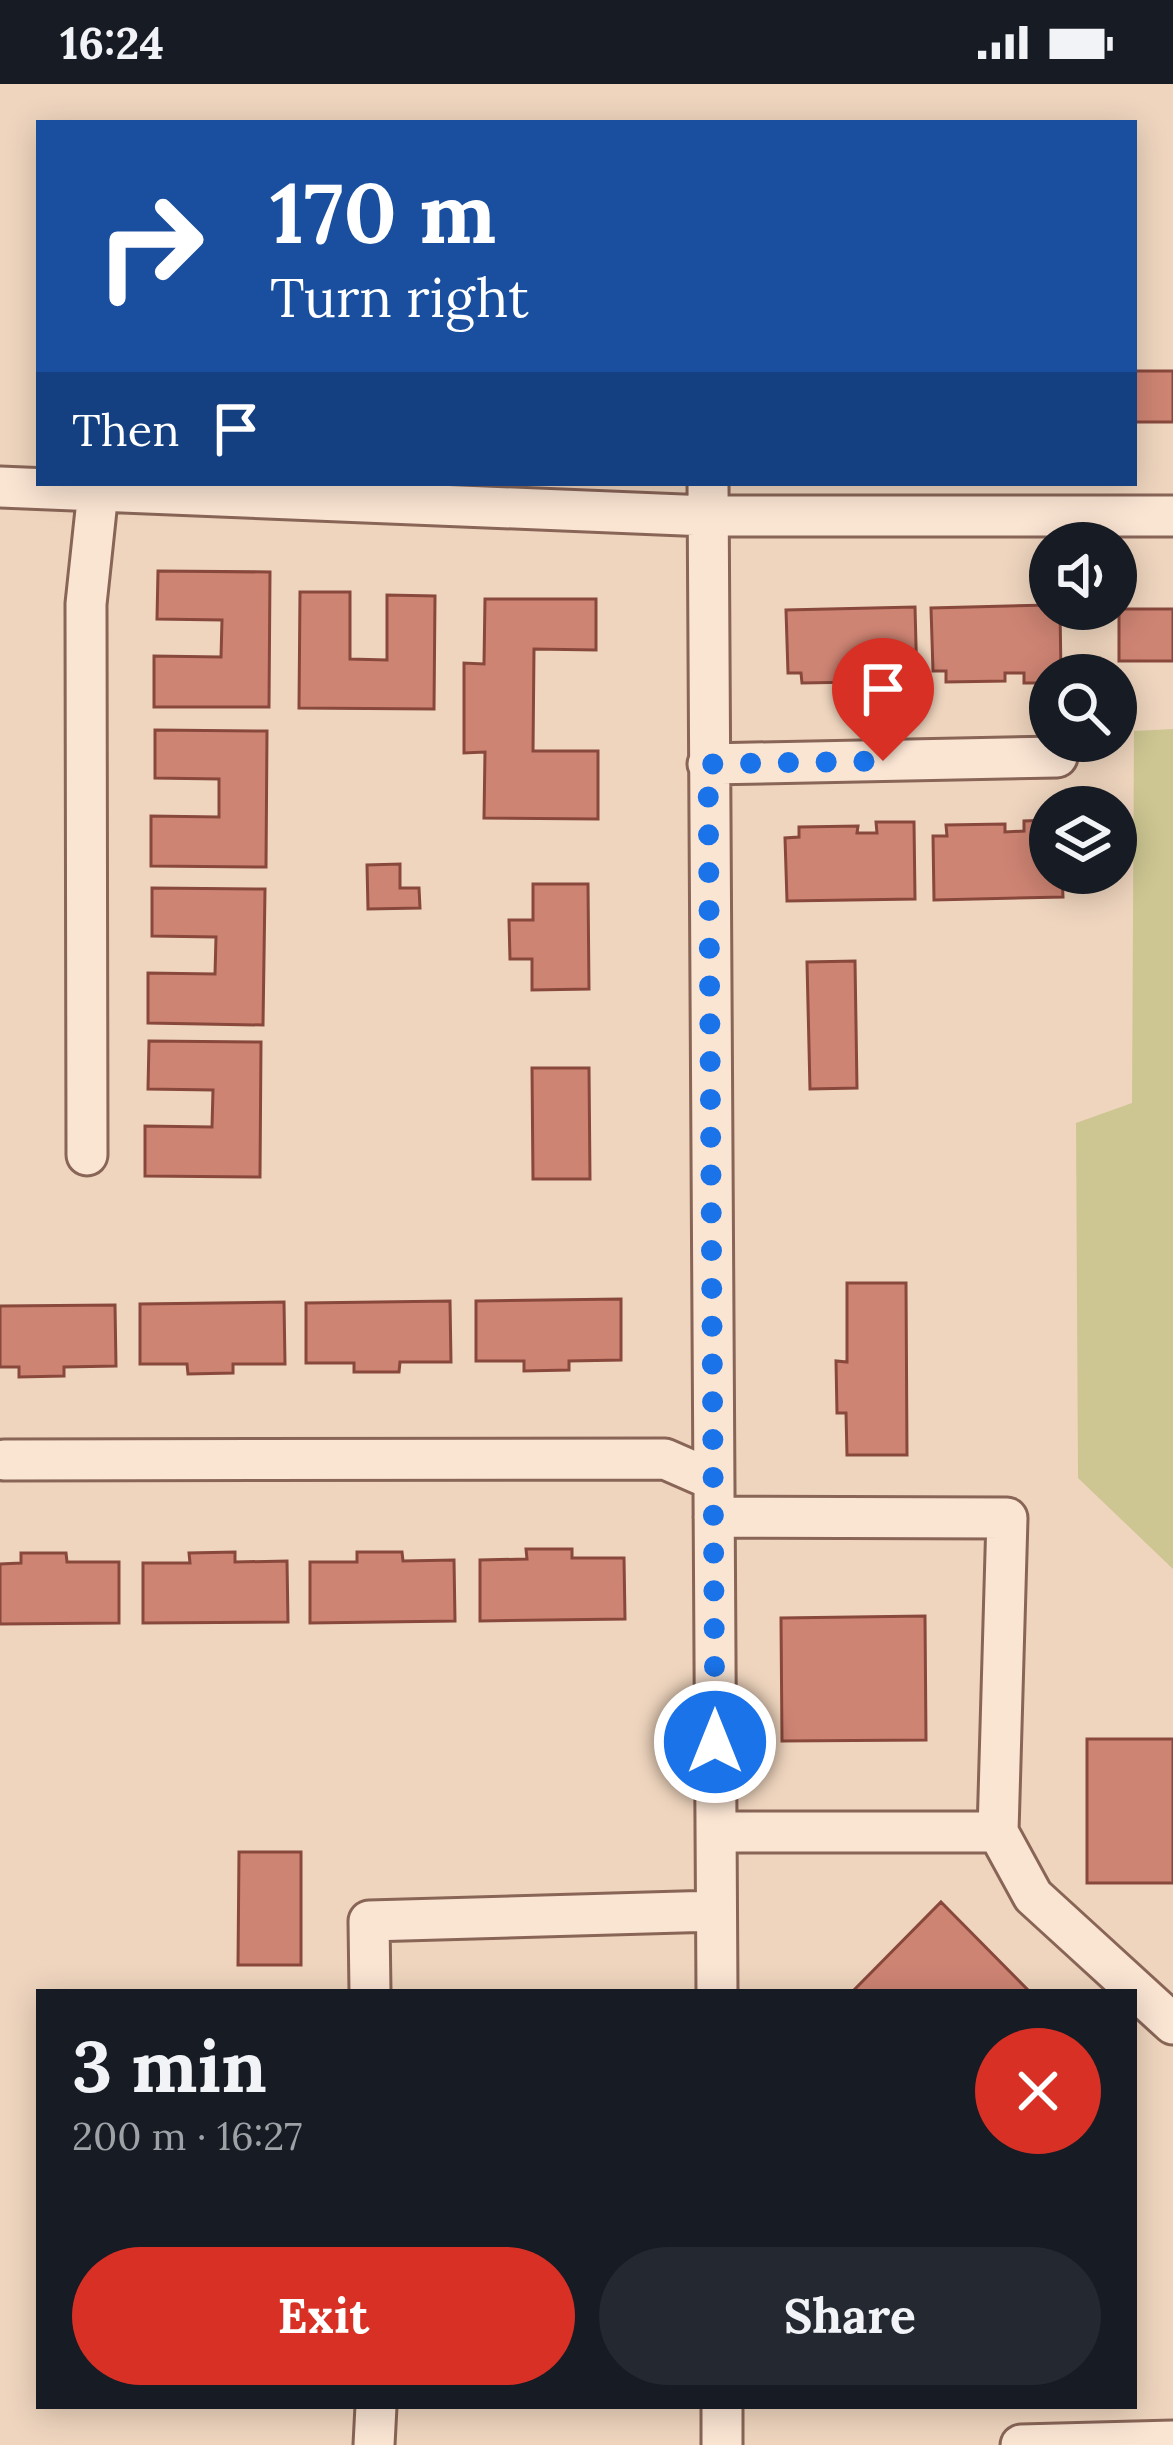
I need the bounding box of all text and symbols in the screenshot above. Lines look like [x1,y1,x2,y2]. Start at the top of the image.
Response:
text: 16:24 [60,14,164,71]
text: 170 m [270,158,496,266]
icon: right [72,168,228,324]
text: Turn right [270,263,529,332]
icon: arrive [203,396,269,462]
text: Then [72,401,179,458]
map controls [1029,522,1137,894]
button: sound [1029,522,1137,630]
pin [832,638,934,761]
button: search [1029,654,1137,762]
icon: arrive [850,656,916,722]
button: layers [1029,786,1137,894]
position arrow [652,1679,778,1805]
text: 3 min [72,2020,267,2112]
button: close [975,2028,1101,2154]
text: 200 m · 16:27 [72,2111,302,2161]
button: Exit [72,2247,575,2385]
button: Share [599,2247,1101,2385]

